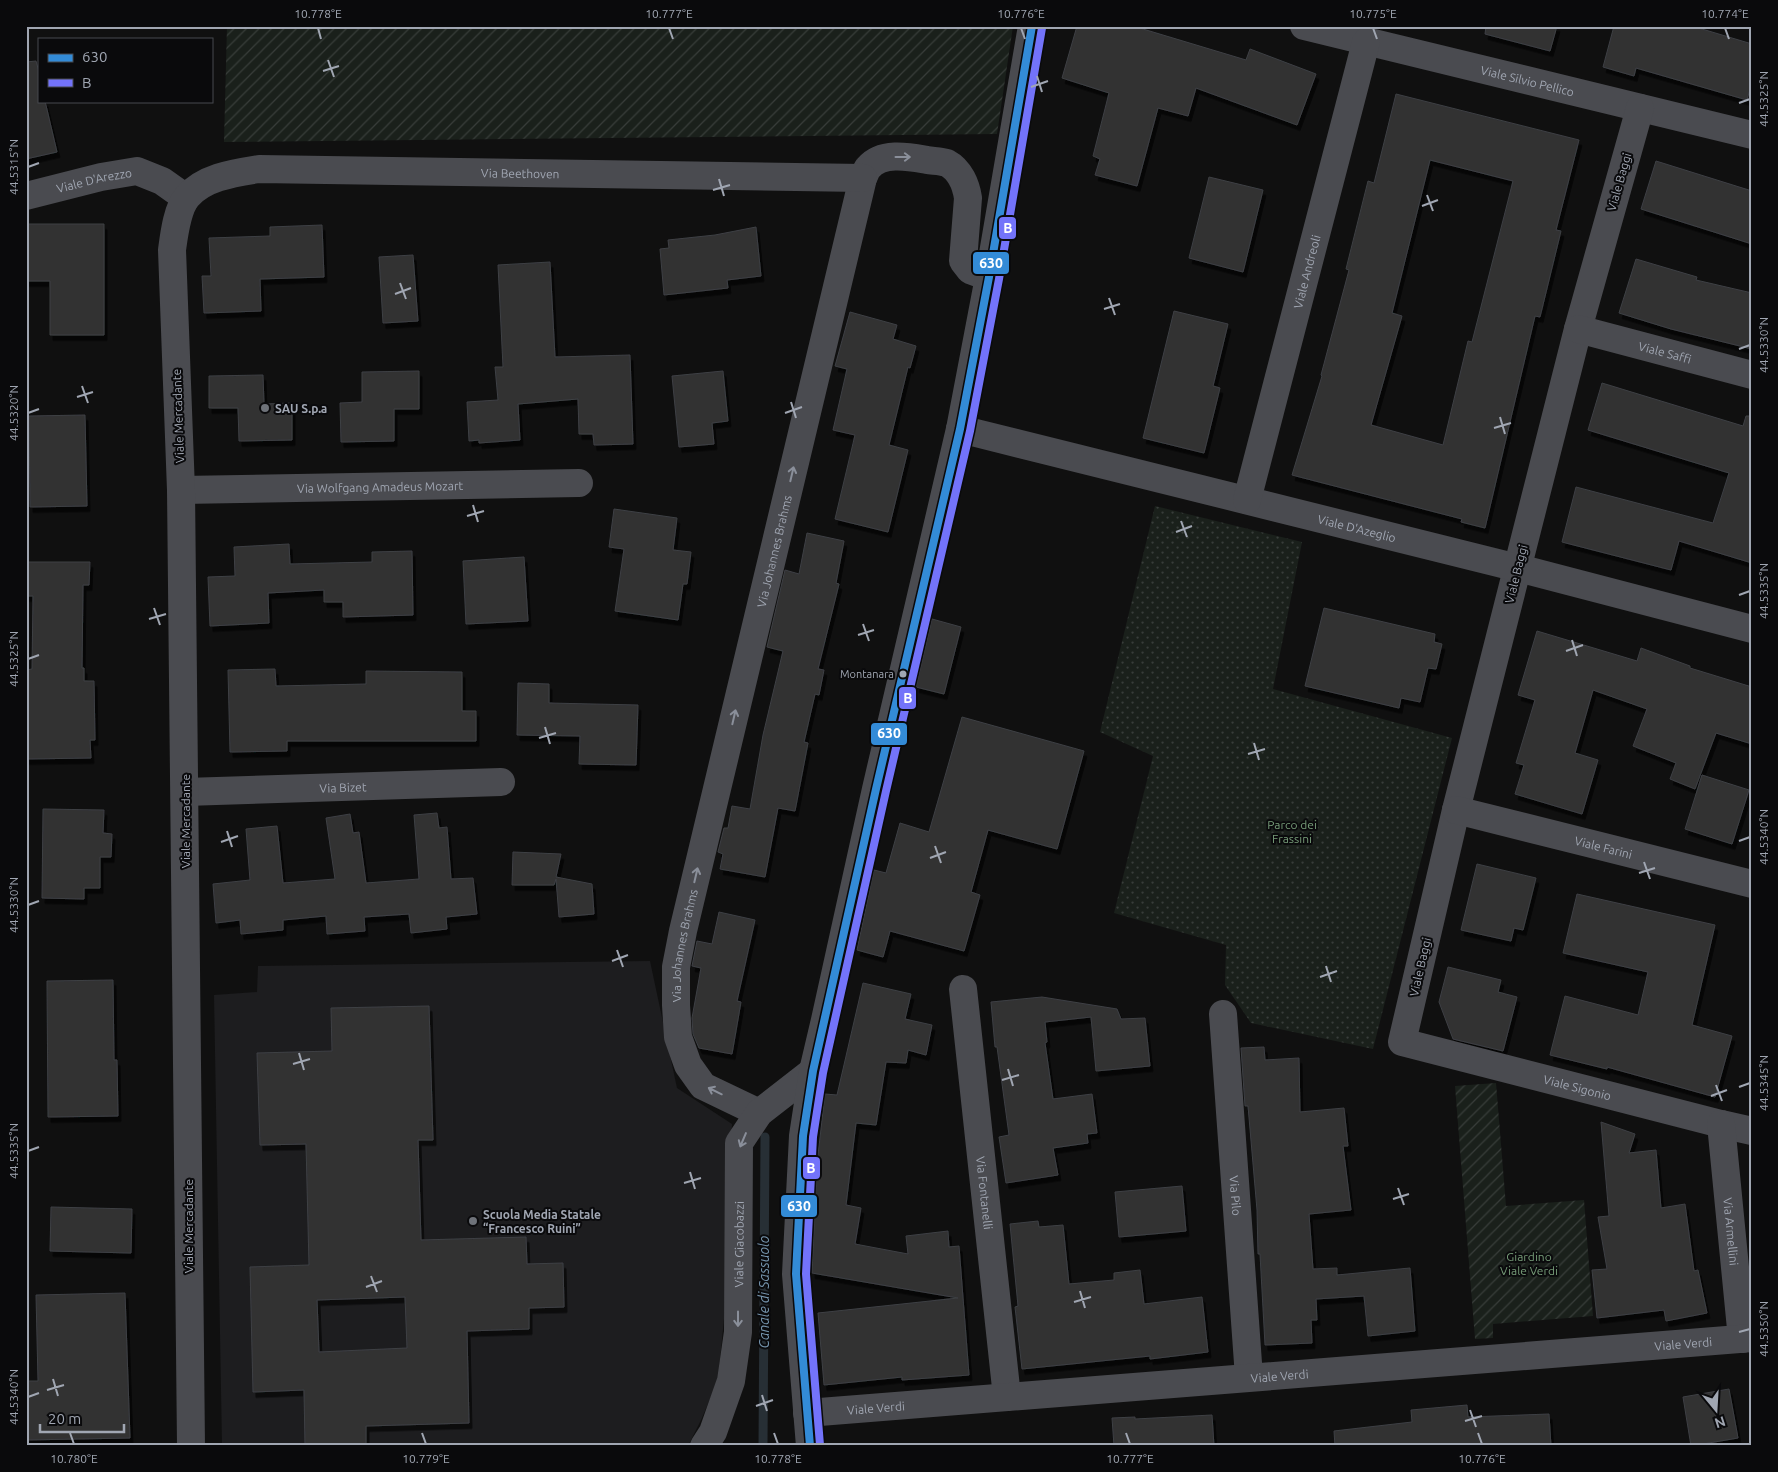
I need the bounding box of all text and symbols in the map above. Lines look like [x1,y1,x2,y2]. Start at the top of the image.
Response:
text: 10.778°E [294,7,342,20]
text: 10.777°E [645,7,693,20]
text: 10.776°E [997,7,1045,20]
text: 10.775°E [1349,7,1397,20]
text: 10.774°E [1701,7,1749,20]
legend [38,38,212,102]
text: 630 [82,48,107,65]
street label: Viale Silvio Pellico [1479,63,1576,98]
text: 44.5325°N [1757,71,1770,127]
text: B [82,74,92,91]
text: 44.5315°N [7,139,20,195]
street label: Viale Baggi [1604,151,1634,213]
one-way arrow [894,152,910,162]
street label: Viale D'Arezzo [55,165,133,195]
street label: Via Beethoven [481,166,560,180]
line badge: B [998,216,1017,240]
text: B [1003,220,1013,236]
street label: Viale Andreoli [1291,233,1322,310]
line badge: 630 [972,251,1010,275]
text: 630 [979,255,1003,271]
text: 44.5330°N [1757,317,1770,373]
street label: Viale Saffi [1637,339,1693,365]
street label: Viale Mercadante [170,369,186,463]
text: 44.5320°N [7,385,20,441]
marker: SAU S.p.a [259,402,271,414]
place label: SAU S.p.a [275,402,327,415]
one-way arrow [788,466,797,482]
street label: Via Wolfgang Amadeus Mozart [297,479,463,494]
street label: Via Johannes Brahms [754,494,793,609]
street label: Viale D'Azeglio [1316,512,1397,544]
street label: Viale Baggi [1502,543,1530,605]
text: 44.5335°N [1757,563,1770,619]
text: 44.5325°N [7,631,20,687]
place label: Montanara [840,668,894,680]
marker: Montanara [898,669,908,679]
line badge: B [898,686,917,710]
text: B [903,690,913,706]
one-way arrow [730,709,739,725]
line badge: 630 [870,722,908,746]
text: 630 [877,725,901,741]
street label: Viale Mercadante [179,774,192,868]
street label: Via Bizet [319,780,367,794]
text: 44.5340°N [1757,809,1770,865]
park label: Parco dei Frassini [1267,818,1317,845]
street label: Viale Farini [1573,833,1634,860]
one-way arrow [692,867,701,883]
text: 44.5330°N [7,877,20,933]
street label: Via Johannes Brahms [669,888,699,1002]
street label: Viale Baggi [1407,936,1433,998]
text: 44.5345°N [1757,1055,1770,1111]
street label: Viale Sigonio [1542,1072,1613,1102]
one-way arrow [708,1086,723,1095]
text: 44.5335°N [7,1123,20,1179]
one-way arrow [737,1133,747,1148]
line badge: B [802,1156,821,1180]
street label: Via Fontanelli [975,1156,995,1230]
text: B [806,1160,816,1176]
street label: Via Pilo [1228,1175,1244,1216]
street label: Viale Mercadante [182,1179,195,1273]
line badge: 630 [780,1194,818,1218]
street label: Via Armellini [1722,1197,1741,1266]
text: 630 [787,1198,811,1214]
street label: Viale Giacobazzi [732,1201,745,1287]
place label: Scuola Media Statale “Francesco Ruini” [483,1208,601,1235]
marker: Scuola Media Statale “Francesco Ruini” [467,1215,479,1227]
water label: Canale di Sassuolo [756,1235,772,1348]
park label: Giardino Viale Verdi [1500,1250,1558,1277]
text: 44.5350°N [1757,1301,1770,1357]
one-way arrow [733,1311,743,1327]
street label: Viale Verdi [1654,1335,1713,1352]
street label: Viale Verdi [1250,1367,1309,1384]
text: 44.5340°N [7,1369,20,1425]
north arrow [1690,1384,1740,1434]
street label: Viale Verdi [846,1399,905,1416]
scale bar [40,1402,124,1434]
text: 20 m [48,1410,81,1427]
text: N [1713,1413,1727,1432]
text: 10.780°E [50,1452,98,1465]
text: 10.779°E [402,1452,450,1465]
text: 10.778°E [754,1452,802,1465]
text: 10.777°E [1106,1452,1154,1465]
text: 10.776°E [1458,1452,1506,1465]

